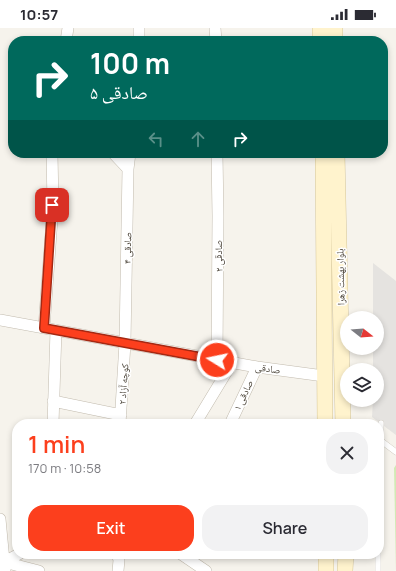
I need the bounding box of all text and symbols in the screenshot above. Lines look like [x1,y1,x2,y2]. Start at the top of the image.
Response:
text: 10:57 [20,4,58,25]
text: 100 m [90,44,170,82]
icon: right [24,52,76,104]
text: صادقی ۵ [90,80,148,104]
icon: left [145,128,167,150]
icon: ahead [187,128,209,150]
icon: right [229,128,251,150]
pin [35,188,69,222]
icon: arrive [41,194,63,216]
street label: صادقی ۴ [120,232,134,264]
street label: صادقی ۲ [211,240,225,272]
street label: بلوار بهشت زهرا [333,248,347,306]
north arrow [340,311,384,355]
map controls [340,311,384,407]
position arrow [196,339,238,381]
street label: صادقی [254,359,282,377]
street label: کوچه آزاد ۲ [115,363,131,405]
button: layers [340,363,384,407]
street label: صادقی ۱ [230,377,256,413]
text: 1 min [28,427,85,460]
button: close [326,432,368,474]
text: 170 m · 10:58 [28,459,101,477]
button: Exit [28,505,194,551]
button: Share [202,505,368,551]

